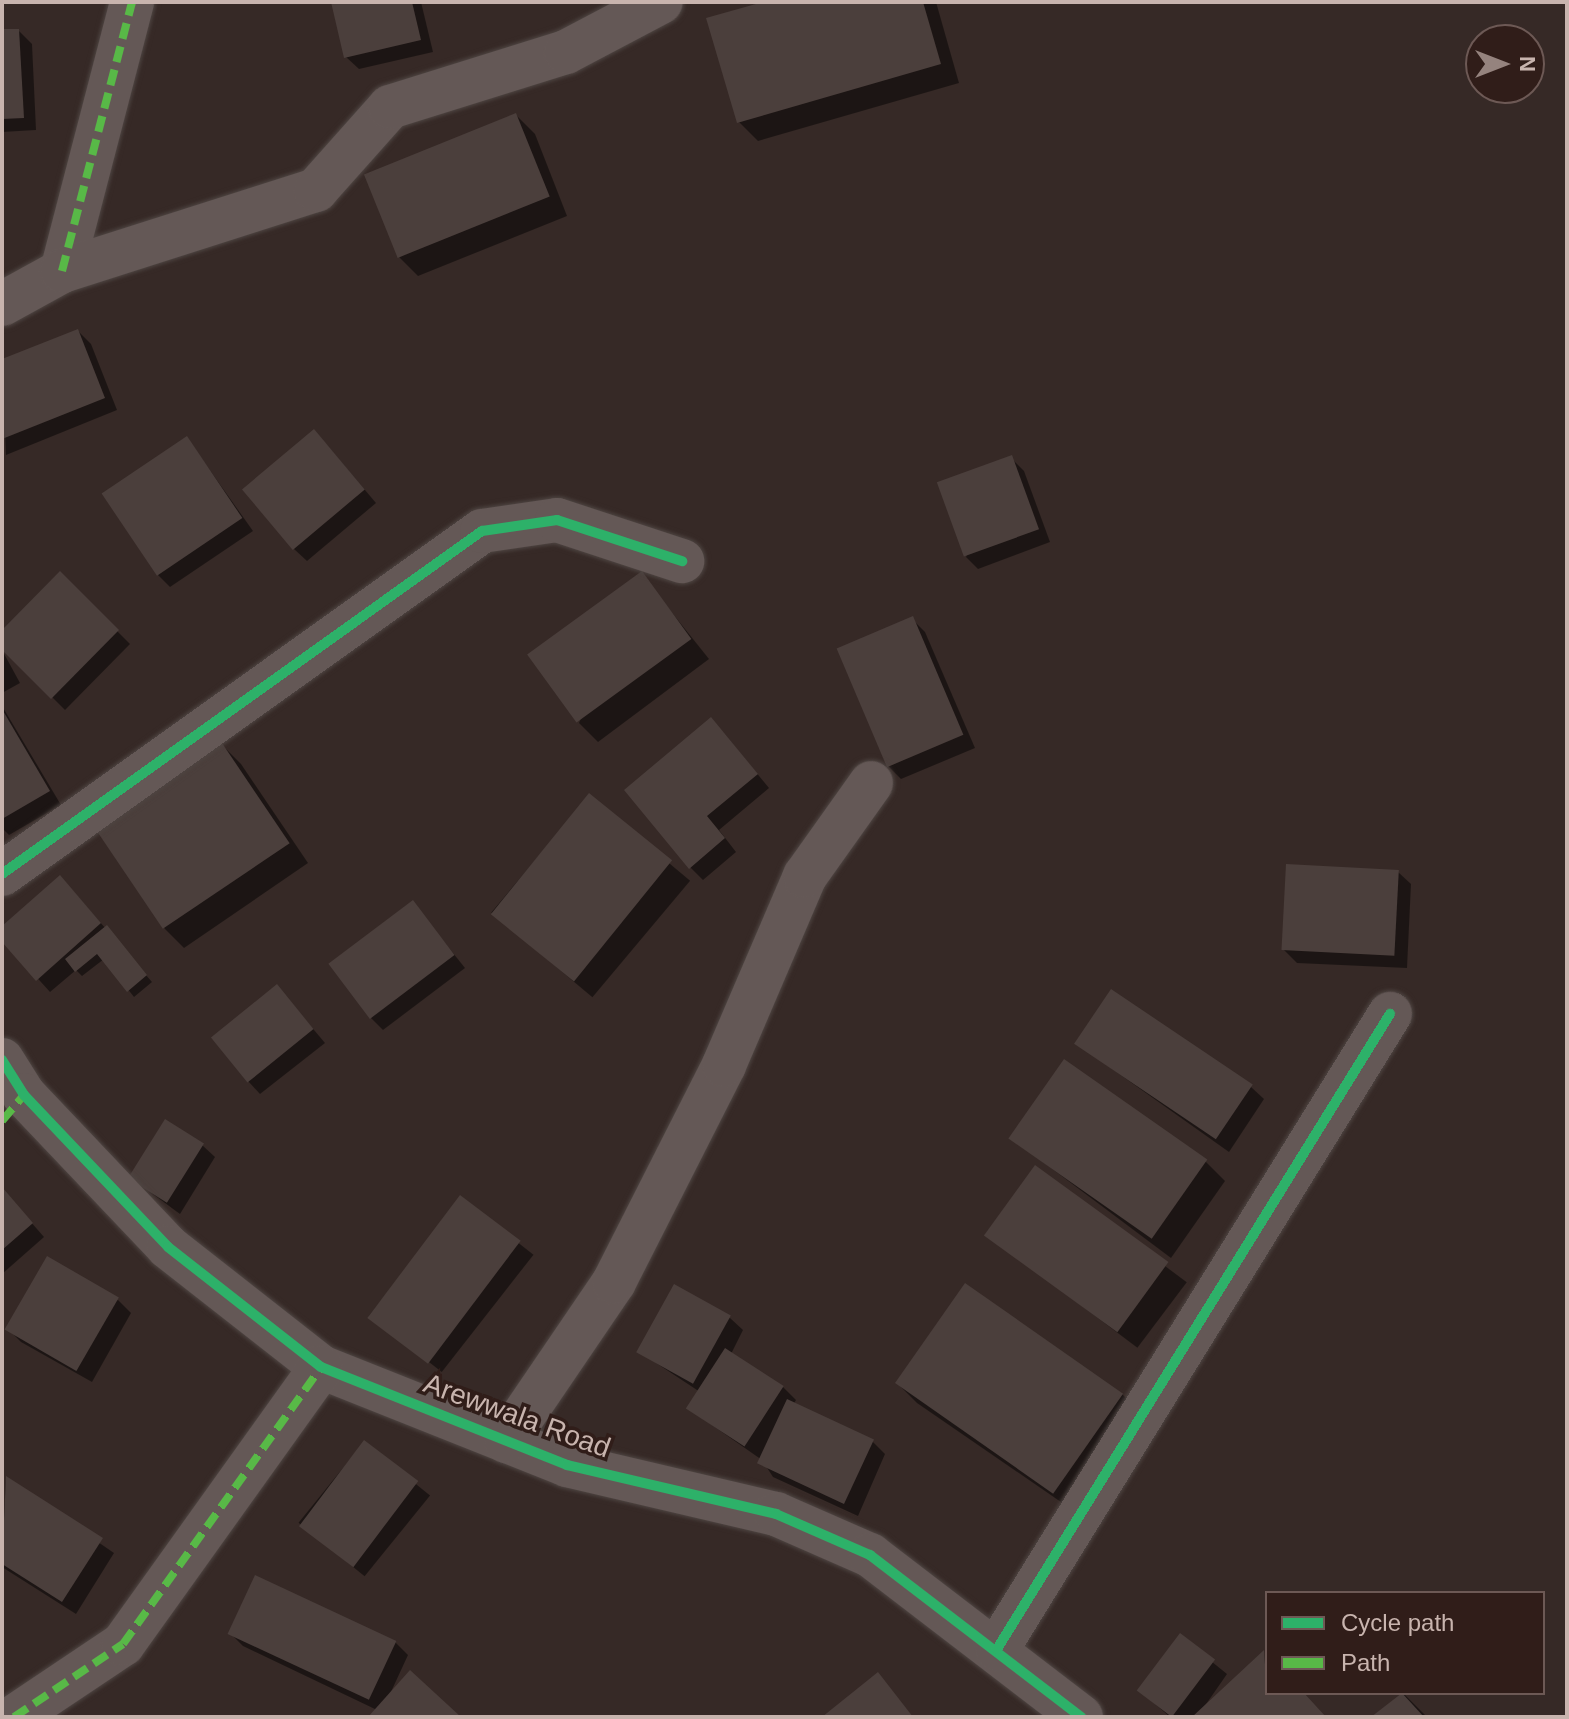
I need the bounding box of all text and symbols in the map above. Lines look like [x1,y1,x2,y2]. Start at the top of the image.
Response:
north arrow [1465,24,1545,104]
text: N [1515,56,1540,72]
street label: Arewwala Road [419,1367,615,1465]
legend [1265,1591,1545,1695]
text: Cycle path [1341,1609,1454,1636]
text: Path [1341,1649,1390,1676]

